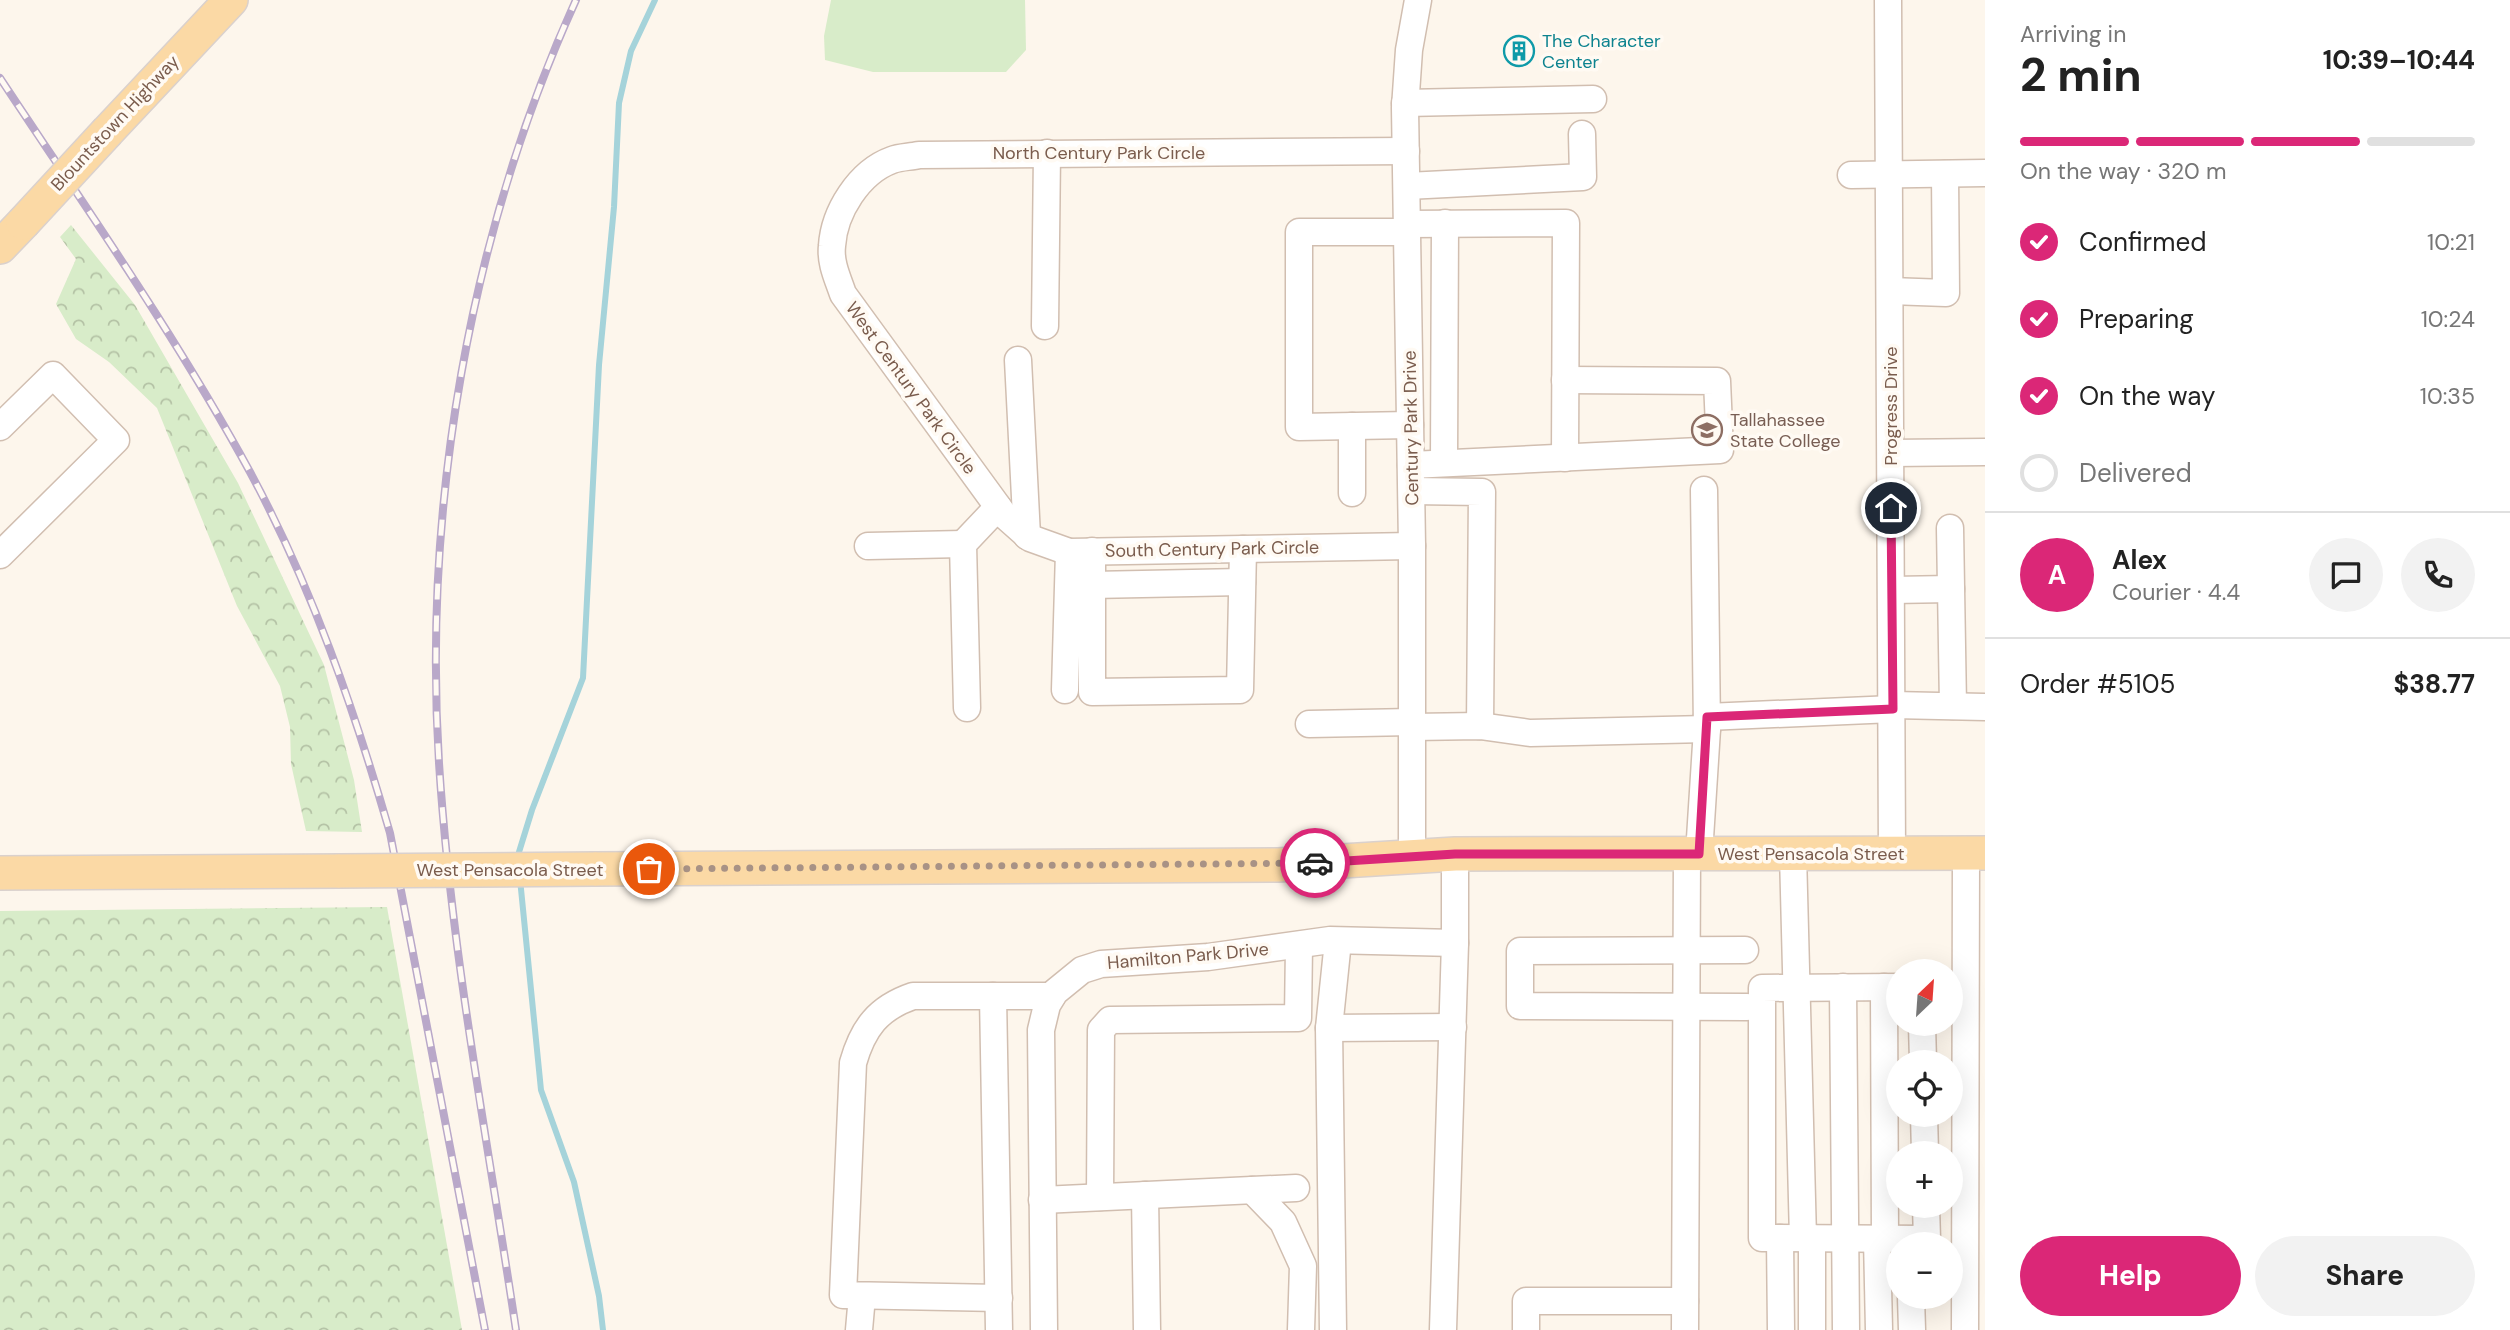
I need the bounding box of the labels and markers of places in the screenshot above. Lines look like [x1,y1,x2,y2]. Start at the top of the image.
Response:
place label: The Character Center [1542,29,1661,74]
building icon: The Character Center [1502,34,1536,68]
place label: Tallahassee State College [1730,408,1841,453]
school or university icon: Tallahassee State College [1690,413,1724,447]
pin [1861,478,1921,538]
pin [619,839,679,899]

